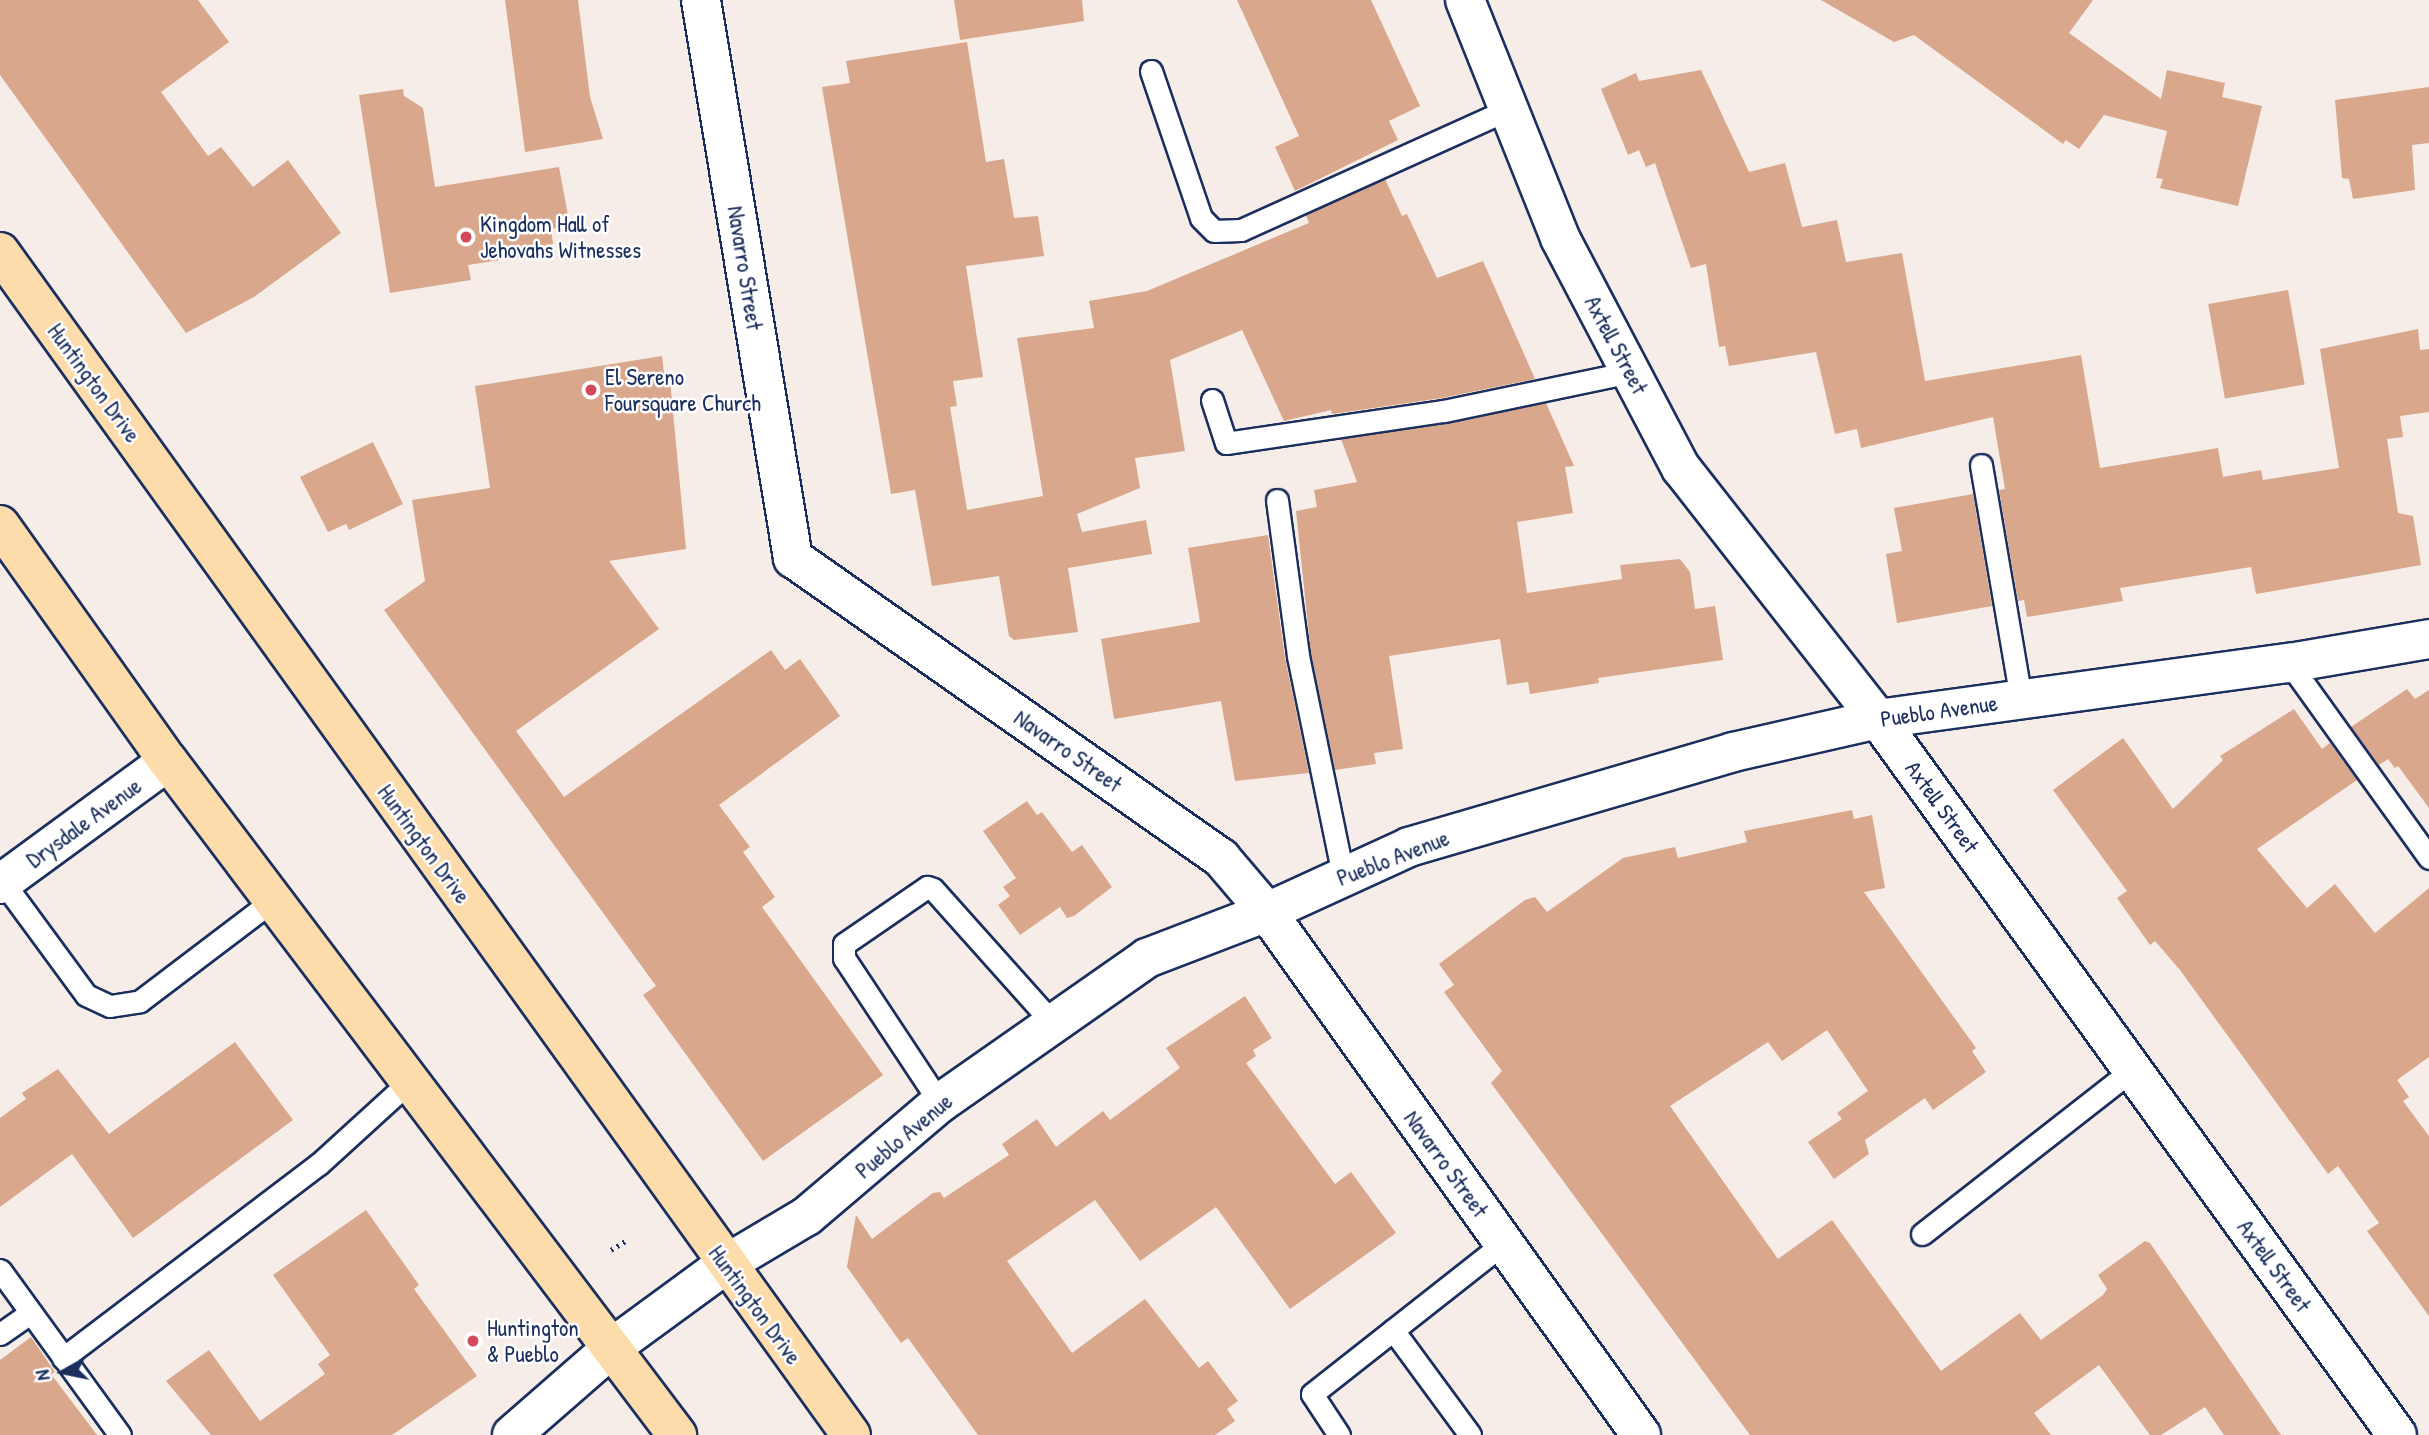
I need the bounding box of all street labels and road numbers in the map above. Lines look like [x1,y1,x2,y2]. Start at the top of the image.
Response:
street label: Navarro Street [722,204,768,332]
street label: Axtell Street [1579,291,1653,399]
street label: Huntington Drive [42,318,146,448]
street label: Pueblo Avenue [1879,689,1999,733]
street label: Navarro Street [1009,704,1127,798]
street label: Axtell Street [1899,755,1985,859]
street label: Drysdale Avenue [21,772,147,874]
street label: Huntington Drive [372,779,476,909]
street label: Pueblo Avenue [1333,824,1453,892]
street label: Pueblo Avenue [850,1088,958,1184]
street label: Navarro Street [1398,1105,1494,1223]
street label: Axtell Street [2231,1214,2317,1318]
street label: Huntington Drive [703,1240,807,1370]

